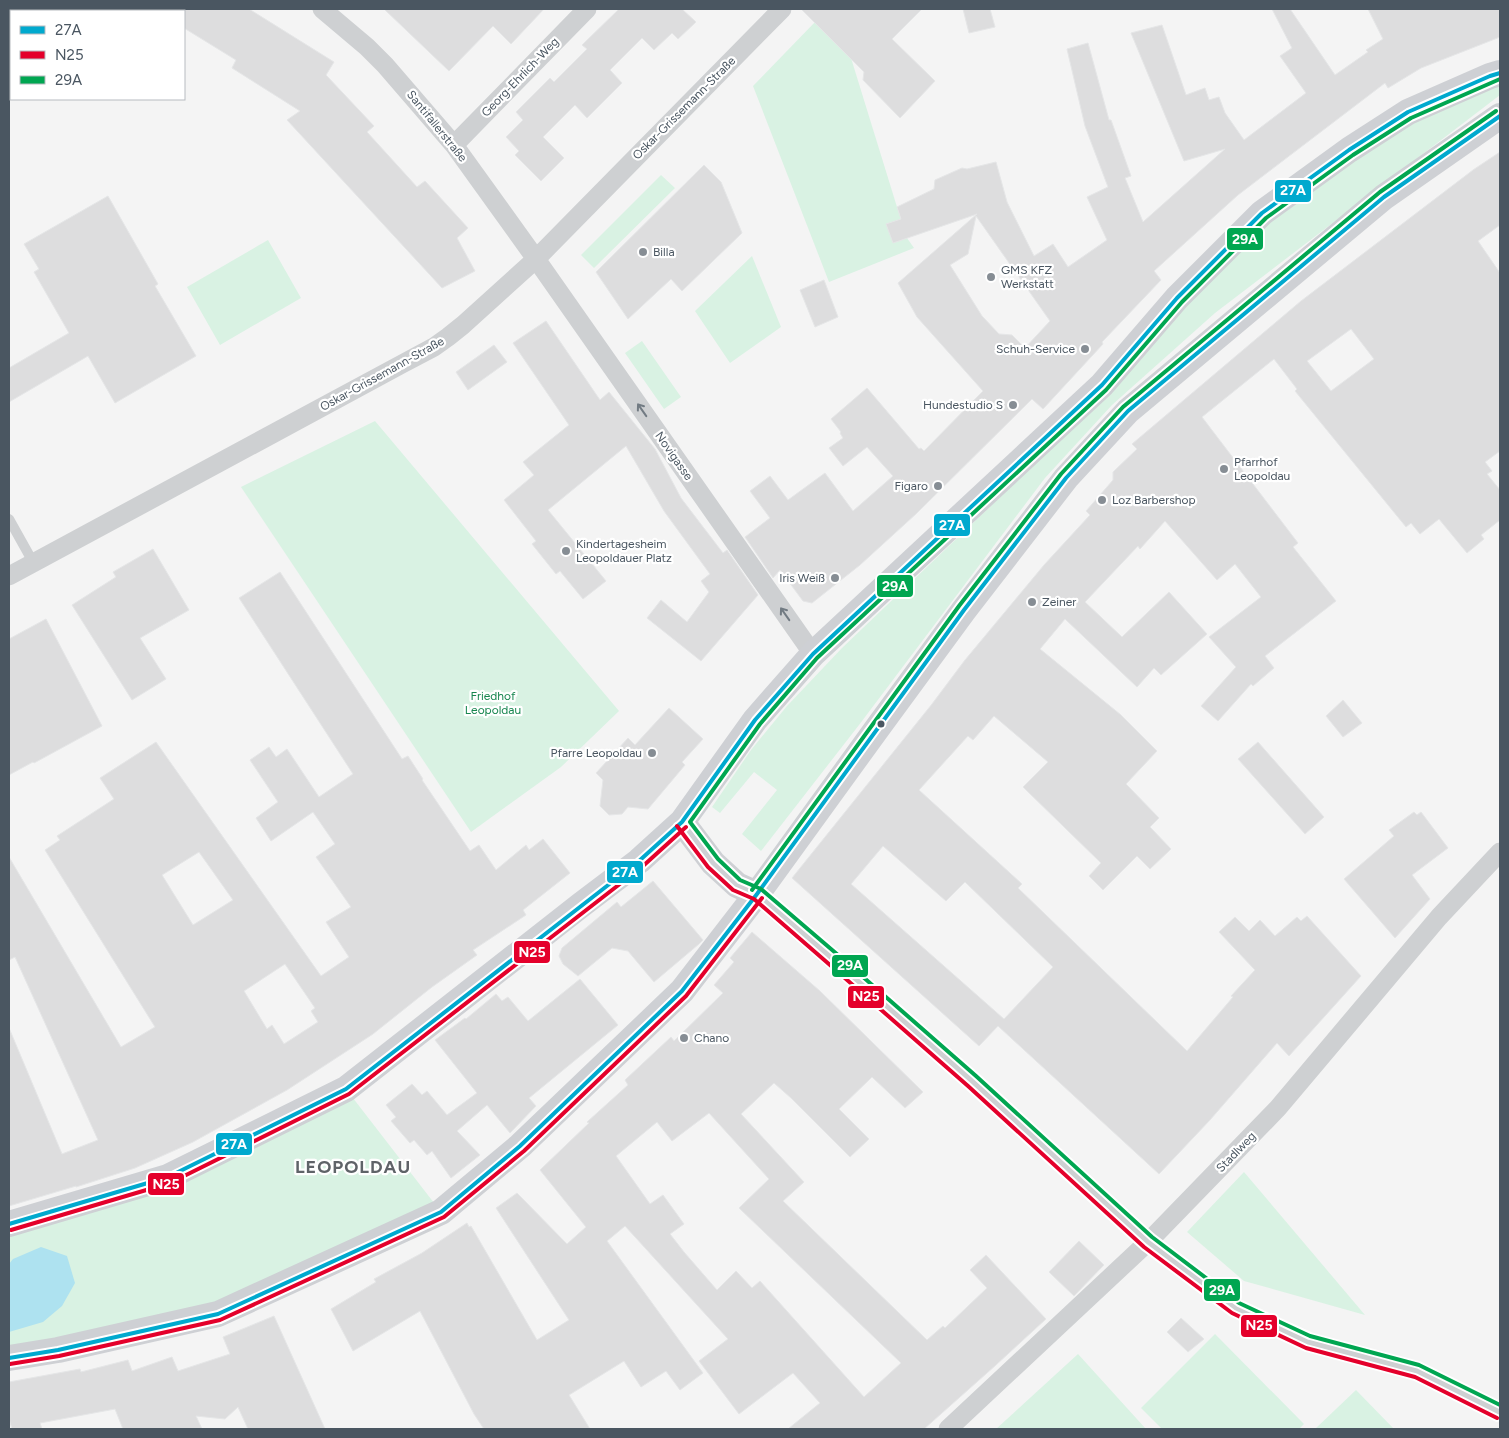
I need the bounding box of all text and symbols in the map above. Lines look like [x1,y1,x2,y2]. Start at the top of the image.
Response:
legend [10,10,185,100]
text: 27A [55,21,82,39]
street label: Georg-Ehrlich-Weg [479,34,561,120]
text: N25 [55,46,84,64]
street label: Oskar-Grissemann-Straße [630,53,739,162]
text: 29A [55,71,82,89]
street label: Santifallerstraße [404,88,470,165]
line badge: 27A [1274,179,1312,203]
text: 27A [1280,182,1306,199]
line badge: 29A [1226,227,1264,251]
text: 29A [1232,231,1258,248]
place label: Billa [653,245,675,259]
marker: Billa [637,246,649,258]
place label: GMS KFZ Werkstatt [1001,263,1054,291]
marker: GMS KFZ Werkstatt [985,271,997,283]
street label: Oskar-Grissemann-Straße [318,334,447,414]
place label: Schuh-Service [996,342,1075,356]
marker: Schuh-Service [1079,343,1091,355]
place label: Hundestudio S [923,398,1003,412]
marker: Hundestudio S [1007,399,1019,411]
one-way arrow [637,403,647,417]
street label: Novigasse [652,429,696,483]
place label: Pfarrhof Leopoldau [1234,455,1290,483]
marker: Pfarrhof Leopoldau [1218,463,1230,475]
place label: Figaro [895,479,928,493]
marker: Figaro [932,480,944,492]
place label: Loz Barbershop [1112,493,1196,507]
marker: Loz Barbershop [1096,494,1108,506]
line badge: 27A [933,513,971,537]
text: 27A [939,517,965,534]
place label: Kindertagesheim Leopoldauer Platz [576,537,672,565]
marker: Kindertagesheim Leopoldauer Platz [560,545,572,557]
place label: Iris Weiß [779,571,825,585]
marker: Iris Weiß [829,572,841,584]
line badge: 29A [876,574,914,598]
text: 29A [882,578,908,595]
place label: Zeiner [1042,595,1076,609]
marker: Zeiner [1026,596,1038,608]
one-way arrow [780,608,790,622]
park label: Friedhof Leopoldau [465,689,521,717]
unlabelled marker [876,719,886,729]
place label: Pfarre Leopoldau [551,746,642,760]
marker: Pfarre Leopoldau [646,747,658,759]
line badge: 27A [606,860,644,884]
text: 27A [612,864,638,881]
line badge: N25 [513,940,551,964]
text: N25 [518,944,546,961]
line badge: 29A [831,954,869,978]
text: 29A [837,957,863,974]
line badge: N25 [847,985,885,1009]
text: N25 [852,988,880,1005]
place label: Chano [694,1031,729,1045]
marker: Chano [678,1032,690,1044]
street label: Stadlweg [1213,1129,1259,1175]
line badge: 27A [215,1132,253,1156]
text: 27A [221,1136,247,1153]
district label: LEOPOLDAU [295,1156,411,1178]
line badge: N25 [147,1172,185,1196]
text: N25 [152,1176,180,1193]
line badge: 29A [1203,1278,1241,1302]
text: 29A [1209,1282,1235,1299]
line badge: N25 [1240,1314,1278,1338]
text: N25 [1245,1317,1273,1334]

